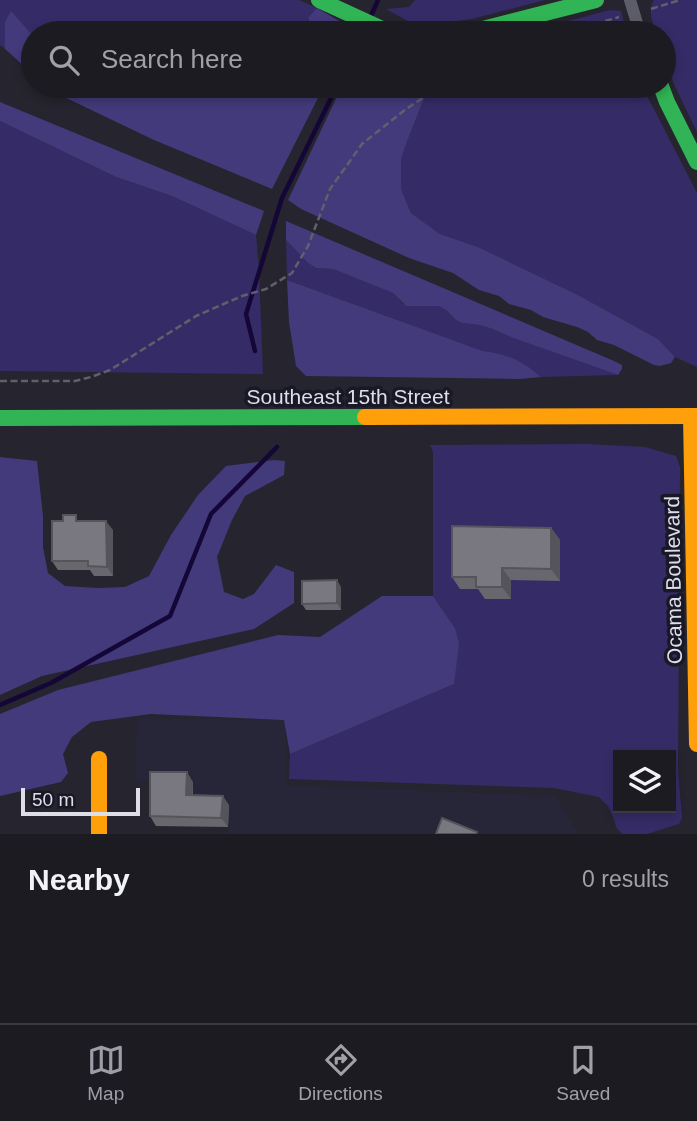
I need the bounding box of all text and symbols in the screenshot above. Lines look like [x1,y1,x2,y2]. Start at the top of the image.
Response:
search box [21,21,676,98]
icon: search [45,41,83,79]
text: Search here [101,44,243,74]
street label: Southeast 15th Street [246,385,450,408]
street label: Ocama Boulevard [660,496,686,664]
map controls [613,750,676,813]
button: layers [613,750,676,813]
scale bar [21,785,140,817]
text: 50 m [32,789,74,810]
text: Nearby [28,863,130,896]
text: 0 results [582,866,669,892]
tab: Map [87,1041,125,1105]
tab: Directions [298,1041,383,1105]
tab: Saved [556,1041,610,1105]

